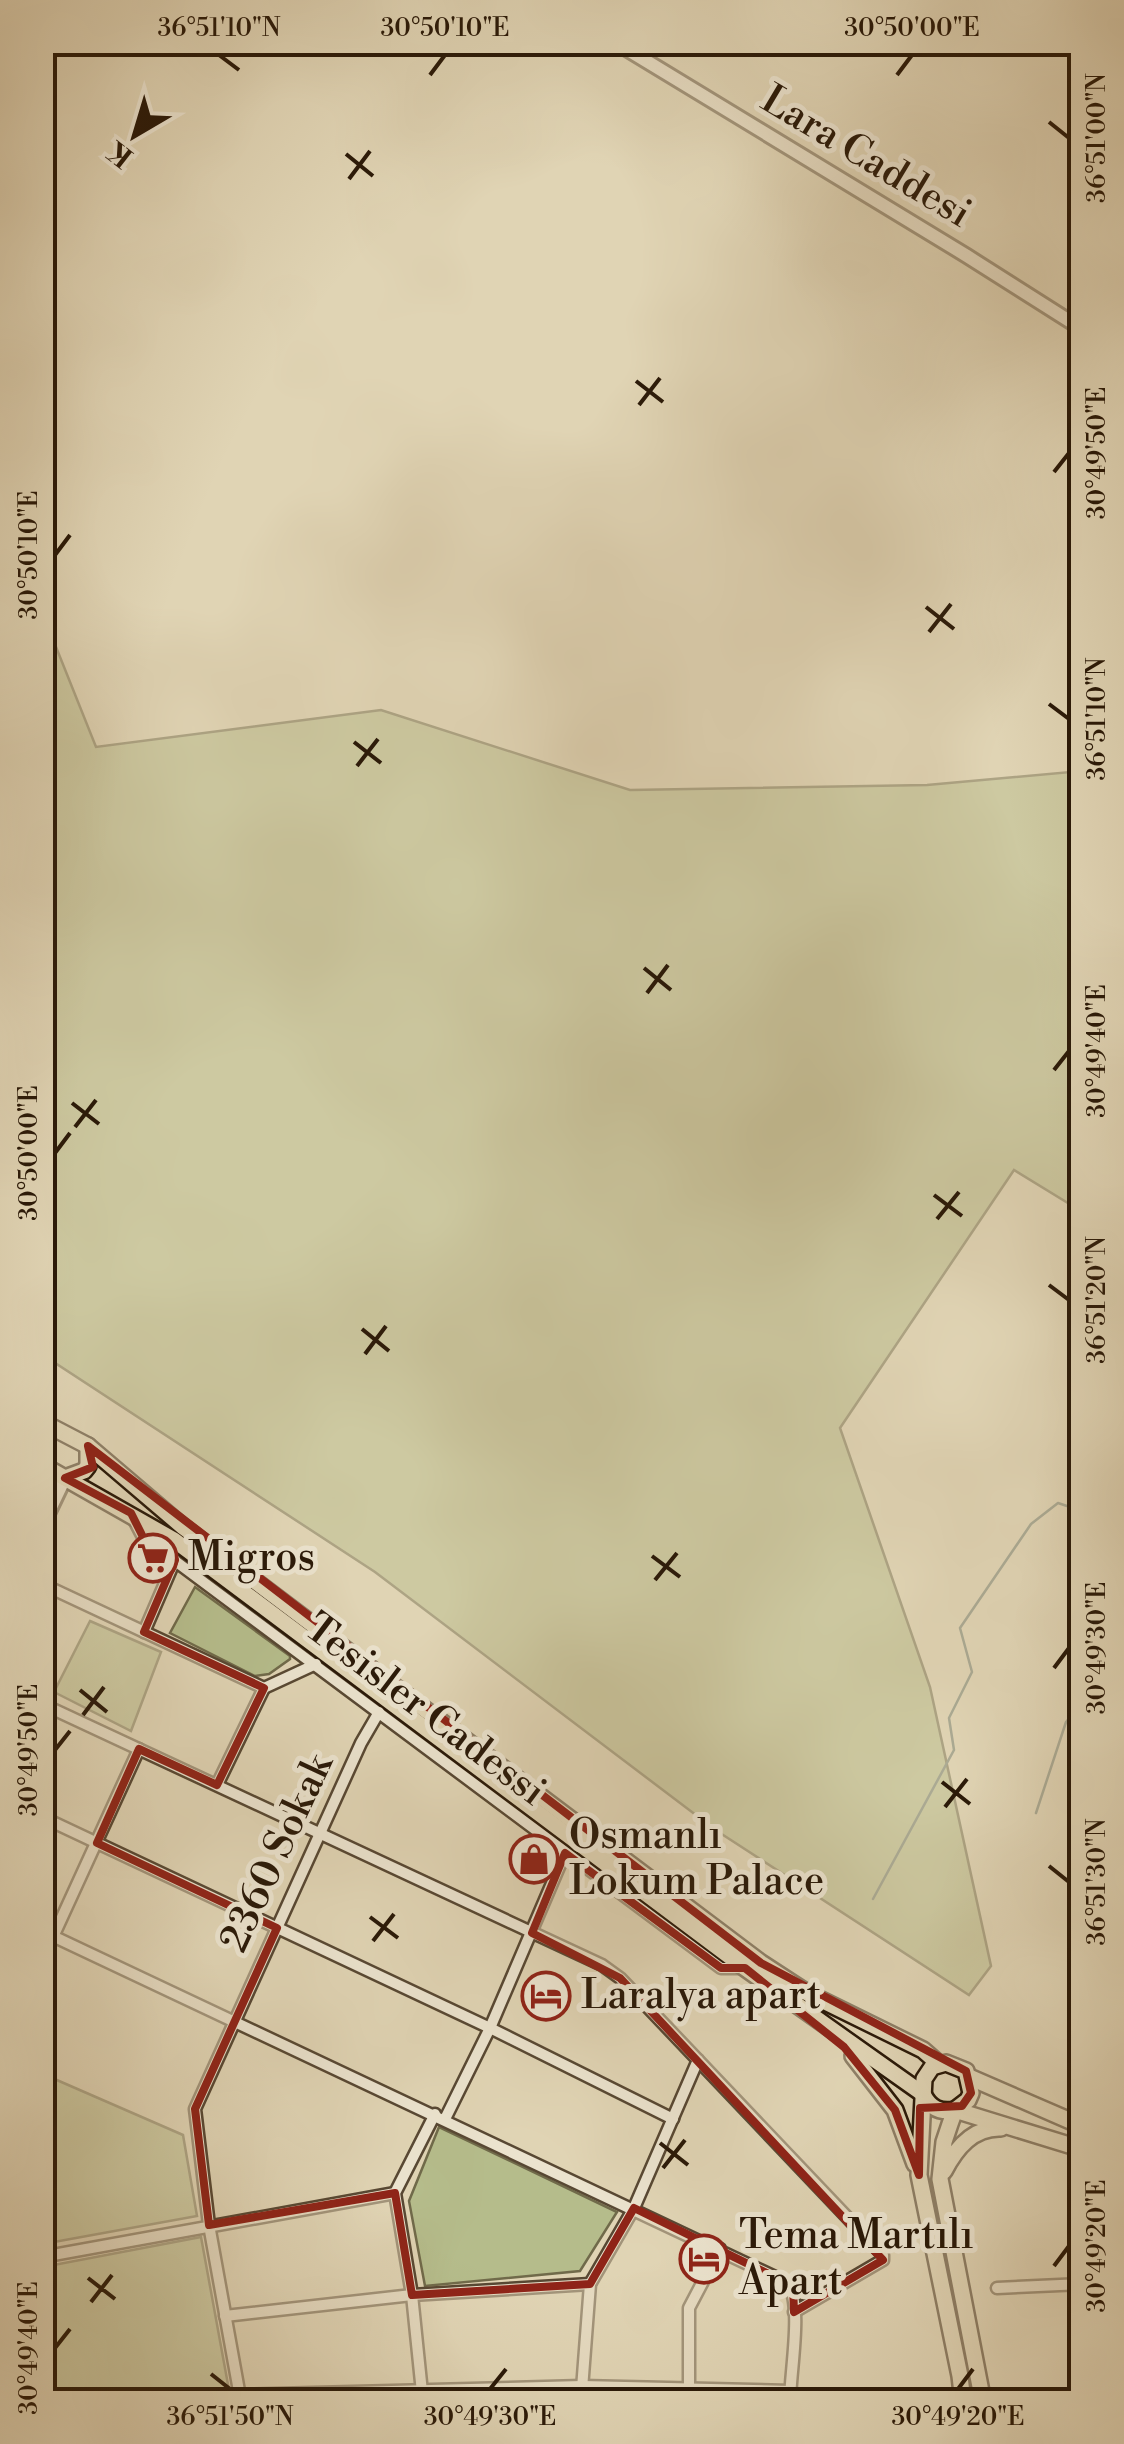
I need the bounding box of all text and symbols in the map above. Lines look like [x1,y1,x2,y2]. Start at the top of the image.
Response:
text: 36°51'10"N [157,13,281,44]
text: 30°50'10"E [380,13,510,44]
text: 30°50'00"E [844,13,980,44]
text: 36°51'00"N [1082,73,1113,203]
street label: Lara Caddesi [752,75,980,239]
north arrow [85,85,185,185]
text: K [100,132,140,174]
text: 30°49'50"E [1082,387,1113,519]
text: 30°50'10"E [14,490,45,620]
text: 36°51'10"N [1082,657,1113,781]
text: 30°49'40"E [1082,984,1113,1118]
text: 30°50'00"E [14,1085,45,1221]
text: 36°51'20"N [1082,1236,1113,1364]
supermarket icon: Migros [127,1532,179,1584]
place label: Migros [188,1533,315,1584]
text: 30°49'30"E [1082,1582,1113,1714]
street label: Tesisler Cadessi [294,1603,556,1817]
text: 30°49'50"E [14,1684,45,1816]
street label: 2360 Sokak [209,1744,345,1960]
place label: Osmanlı Lokum Palace [569,1811,824,1907]
text: 36°51'30"N [1082,1818,1113,1946]
shop icon: Osmanlı Lokum Palace [508,1833,560,1885]
hotel icon: Laralya apart [520,1970,572,2022]
place label: Laralya apart [581,1971,821,2022]
text: 30°49'20"E [1082,2179,1113,2313]
place label: Tema Martılı Apart [738,2211,974,2307]
hotel icon: Tema Martılı Apart [678,2233,730,2285]
text: 30°49'40"E [14,2281,45,2415]
text: 36°51'50"N [166,2402,294,2433]
text: 30°49'30"E [424,2402,556,2433]
text: 30°49'20"E [891,2402,1025,2433]

